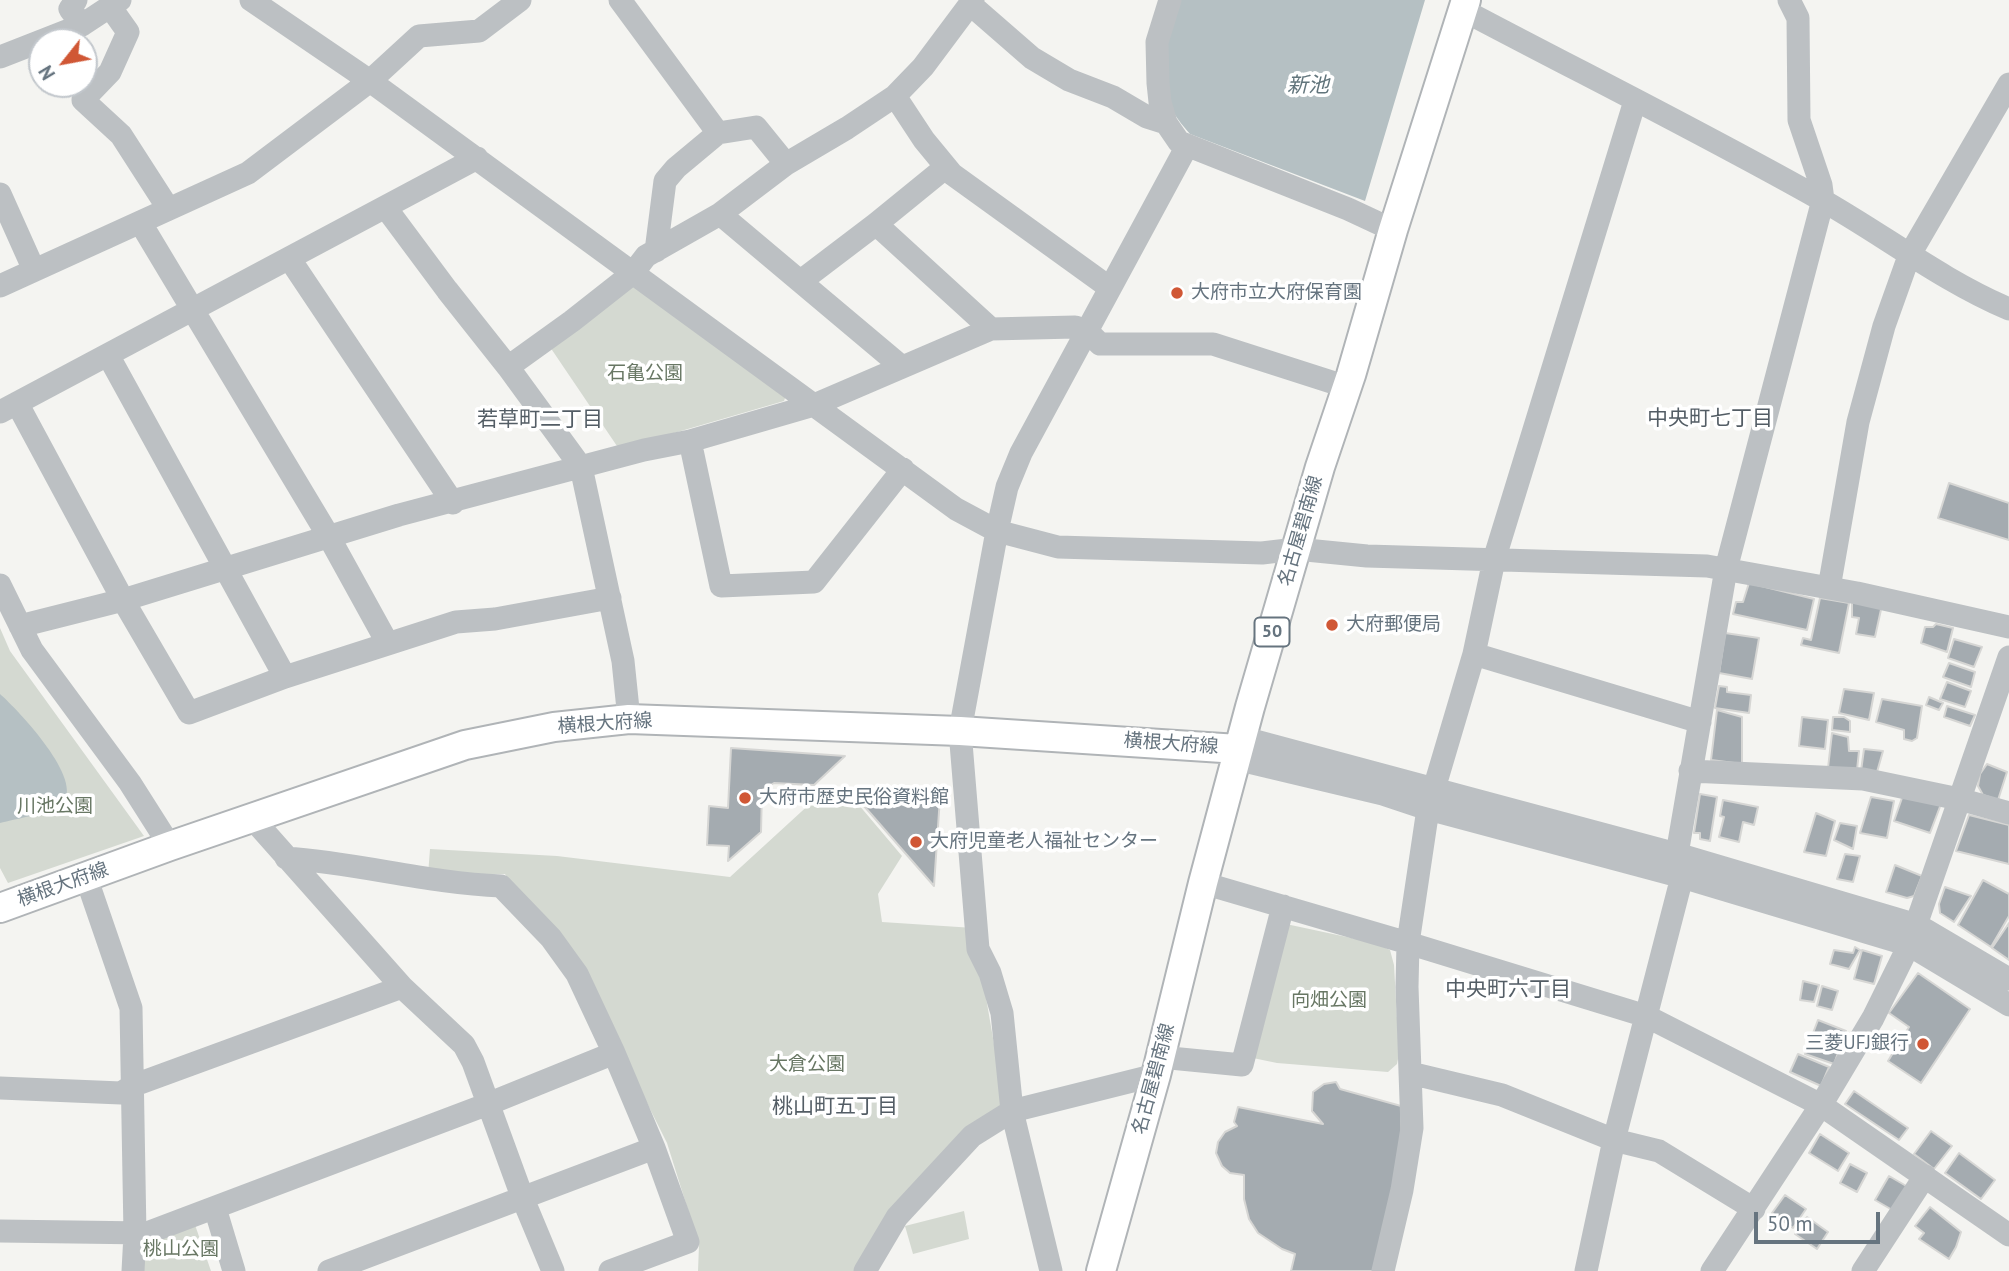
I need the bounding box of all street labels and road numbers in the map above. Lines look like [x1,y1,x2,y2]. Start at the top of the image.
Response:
street label: 名古屋碧南線 [1274,473,1328,589]
road number: 50 [1254,618,1290,646]
street label: 横根大府線 [557,709,653,739]
street label: 横根大府線 [1123,729,1219,759]
street label: 横根大府線 [14,858,112,912]
street label: 名古屋碧南線 [1128,1021,1180,1137]

